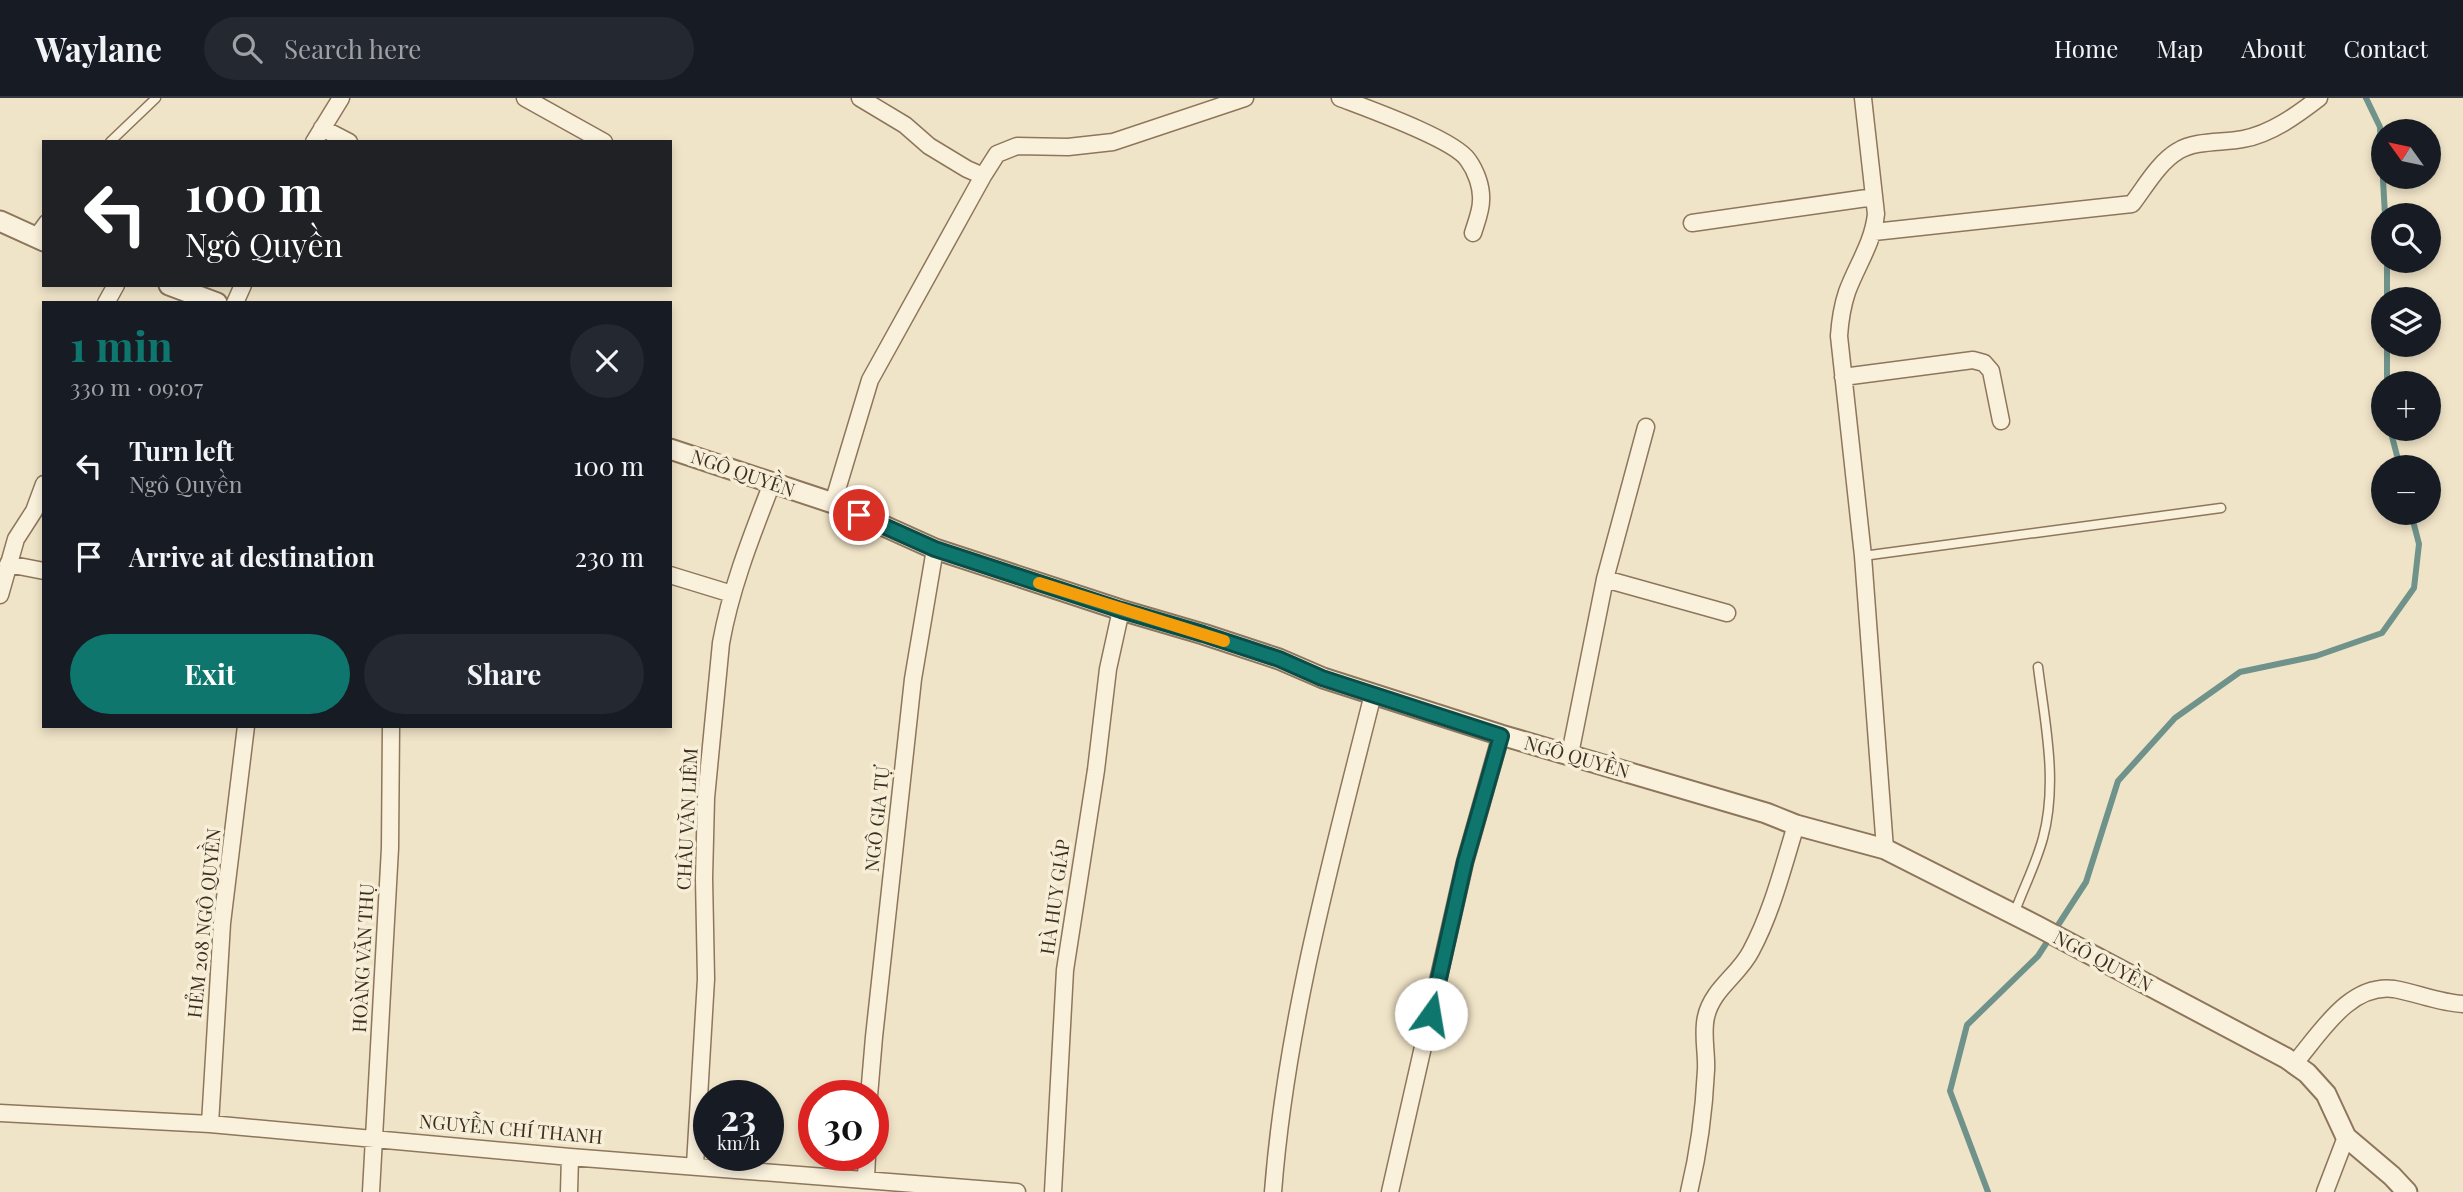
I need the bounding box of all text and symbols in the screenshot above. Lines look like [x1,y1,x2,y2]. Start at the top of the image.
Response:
search box [204,17,694,80]
text: Waylane [35,26,162,70]
icon: search [228,29,266,67]
text: Search here [284,31,421,66]
text: Home [2054,32,2118,64]
text: Map [2156,32,2203,64]
text: About [2241,32,2305,64]
text: Contact [2343,32,2428,64]
north arrow [2371,119,2441,189]
map controls [2371,119,2441,525]
text: 100 m [185,159,323,224]
icon: left [70,168,161,259]
button: search [2371,203,2441,273]
text: Ngô Quyền [185,222,343,265]
button: layers [2371,287,2441,357]
text: 1 min [70,317,173,373]
button: close [570,324,644,398]
text: 330 m · 09:07 [70,371,203,402]
button: + [2371,371,2441,441]
text: Turn left [129,433,234,468]
street label: NGÔ QUYỀN [688,440,800,502]
icon: left [70,447,108,485]
text: 100 m [574,448,644,483]
button: − [2371,455,2441,525]
text: Ngô Quyền [129,468,242,499]
pin [829,485,889,545]
icon: arrive [840,496,878,534]
icon: arrive [70,538,108,576]
text: Arrive at destination [129,539,375,574]
text: 230 m [575,539,644,574]
button: Exit [70,634,350,714]
button: Share [364,634,644,714]
street label: NGÔ QUYỀN [1521,727,1634,784]
street label: CHÂU VĂN LIÊM [669,747,703,891]
street label: NGÔ GIA TỰ [858,764,895,873]
street label: HẺM 208 NGÔ QUYỀN [178,826,226,1019]
street label: HÀ HUY GIÁP [1033,837,1075,956]
street label: HOÀNG VĂN THỤ [345,883,379,1033]
street label: NGÔ QUYỀN [2049,921,2158,997]
position arrow [1394,977,1468,1051]
speed limit sign: 30 [798,1080,889,1171]
text: 23 [721,1093,756,1140]
street label: NGUYỄN CHÍ THANH [418,1107,604,1149]
text: km/h [717,1131,760,1155]

